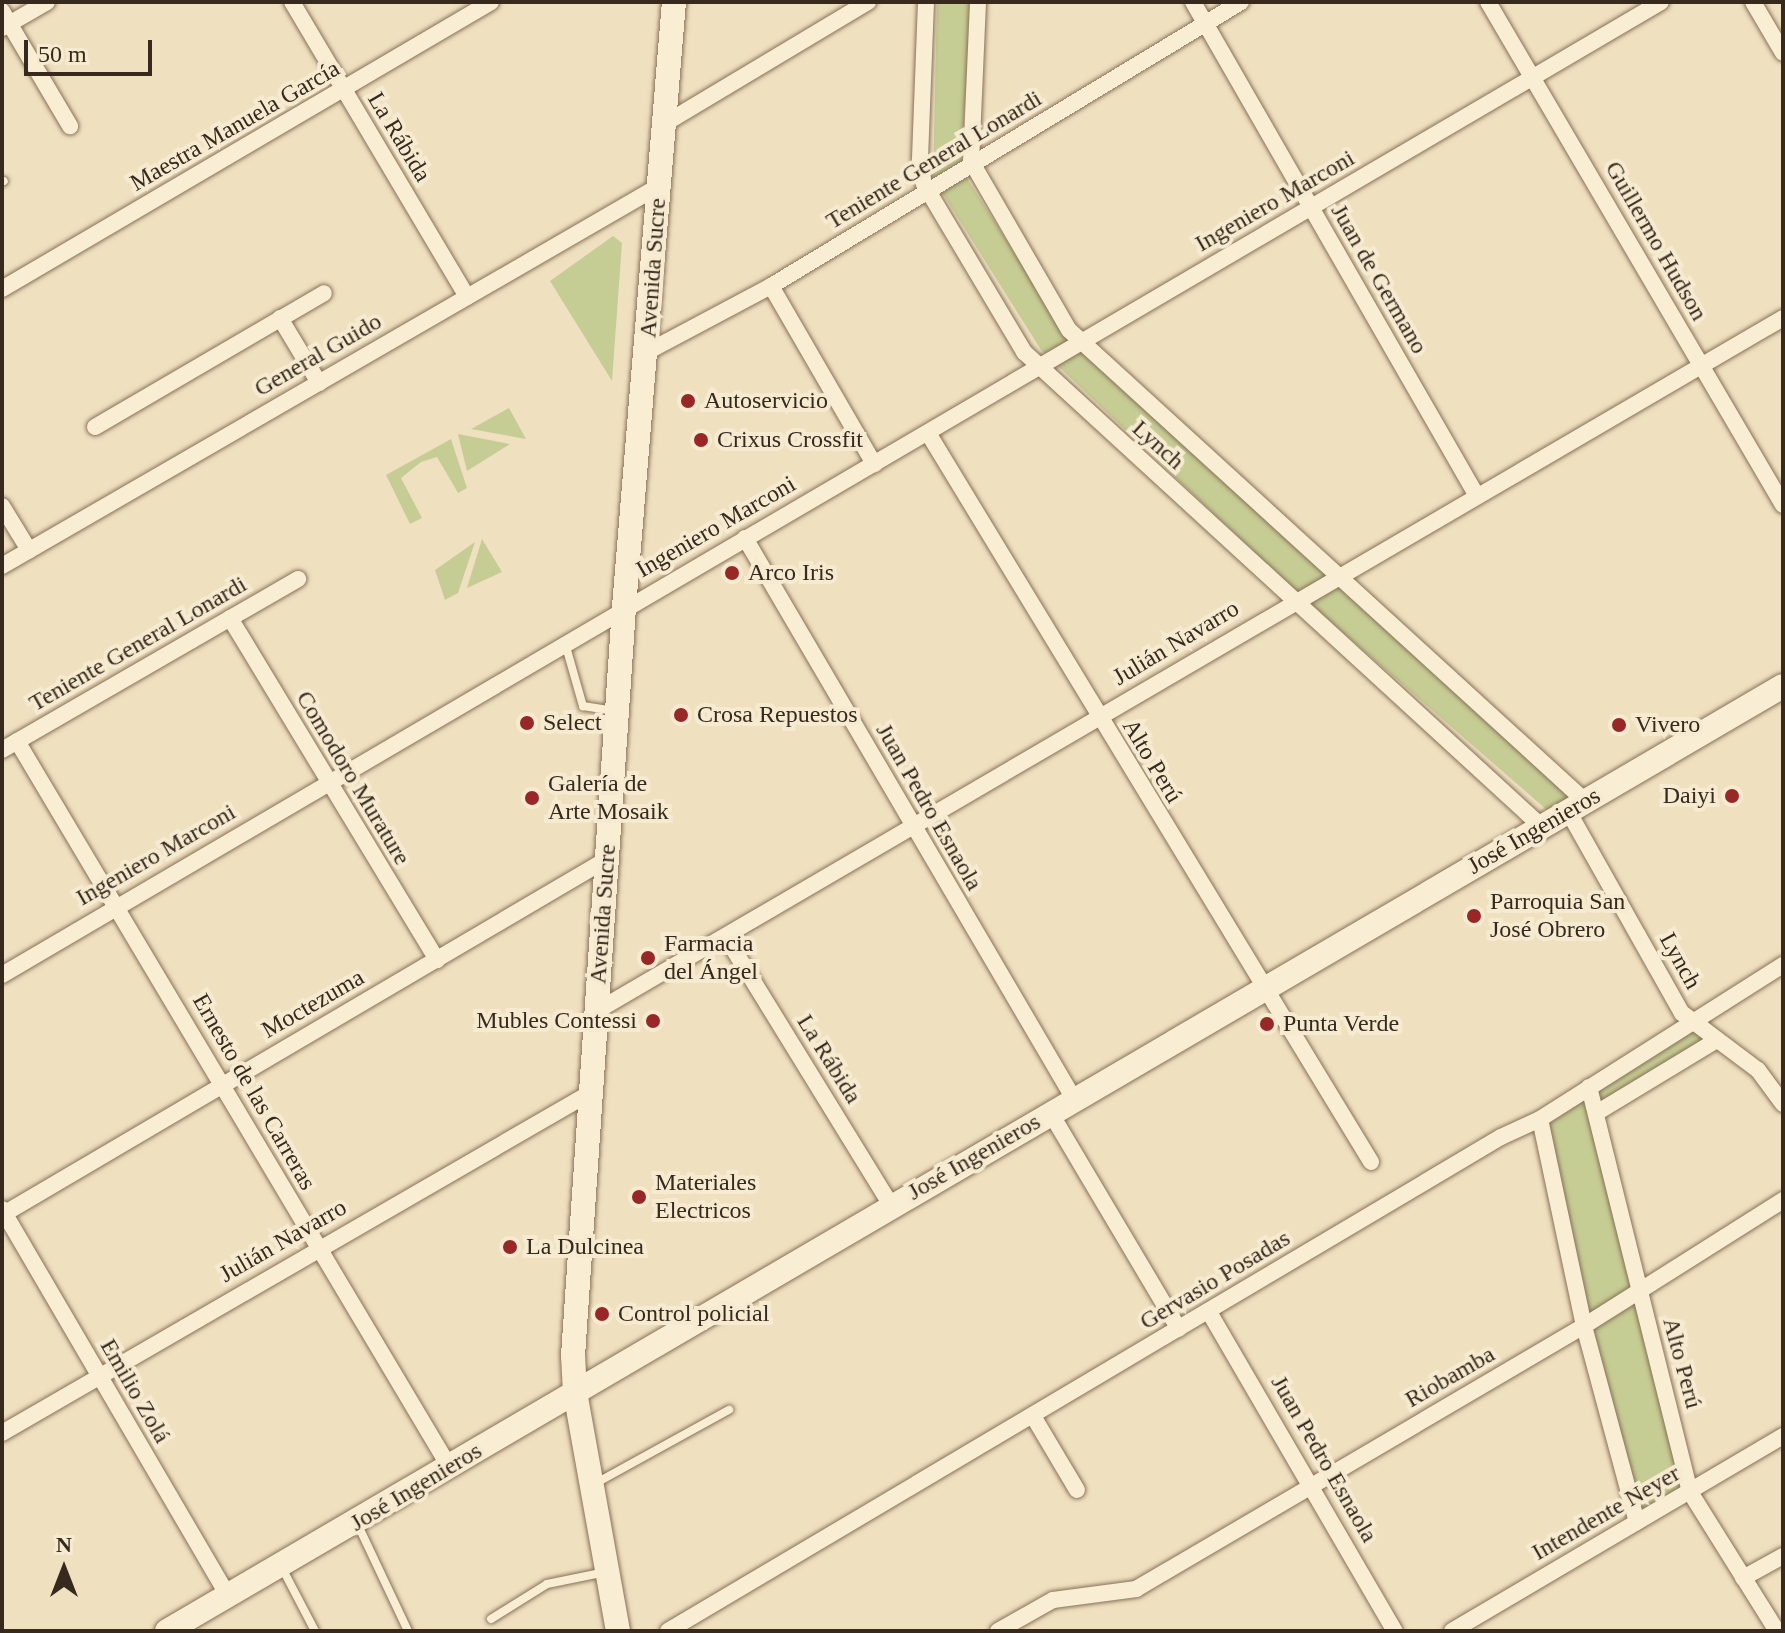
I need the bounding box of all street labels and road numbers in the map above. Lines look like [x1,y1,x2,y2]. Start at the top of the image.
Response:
street label: Maestra Manuela García [125,54,345,198]
street label: Teniente General Lonardi [821,84,1047,236]
street label: La Rábida [361,87,437,187]
street label: Ingeniero Marconi [1190,144,1360,258]
street label: Guillermo Hudson [1599,156,1713,326]
street label: Avenida Sucre [634,197,672,339]
street label: Juan de Germano [1325,199,1433,359]
street label: General Guido [249,307,387,403]
street label: Lynch [1126,414,1190,476]
street label: Ingeniero Marconi [631,470,801,584]
street label: Teniente General Lonardi [24,570,252,718]
street label: Julián Navarro [1108,594,1244,692]
street label: Comodoro Murature [290,686,416,870]
street label: Alto Perú [1116,714,1188,808]
street label: Juan Pedro Esnaola [870,718,988,896]
street label: José Ingenieros [1462,781,1606,881]
street label: Ingeniero Marconi [71,798,241,912]
street label: Avenida Sucre [584,843,622,985]
street label: Lynch [1653,928,1707,994]
street label: Moctezuma [257,963,369,1045]
street label: Ernesto de las Carreras [186,989,322,1195]
street label: La Rábida [790,1009,868,1109]
street label: José Ingenieros [902,1107,1046,1207]
street label: Julián Navarro [214,1193,352,1289]
street label: Gervasio Posadas [1135,1224,1295,1336]
street label: Alto Perú [1656,1315,1708,1411]
street label: Emilio Zolá [94,1334,176,1448]
street label: Riobamba [1400,1340,1500,1414]
street label: Juan Pedro Esnaola [1265,1370,1383,1548]
street label: José Ingenieros [345,1436,487,1538]
street label: Intendente Neyer [1527,1459,1685,1567]

